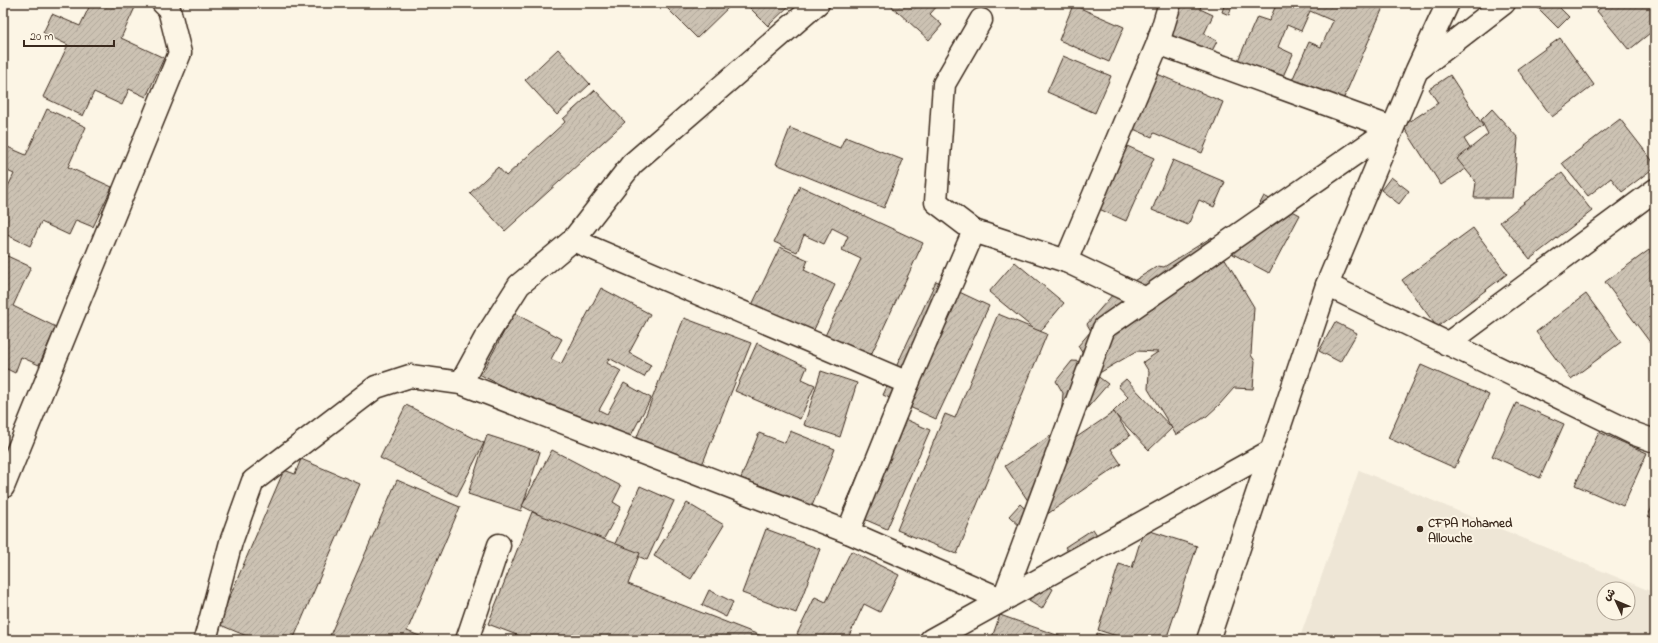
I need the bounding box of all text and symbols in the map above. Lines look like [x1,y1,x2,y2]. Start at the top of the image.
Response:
scale bar [24,22,114,48]
text: 20 m [30,28,53,46]
place label: CFPA Mohamed Allouche [1428,514,1513,548]
marker: CFPA Mohamed Allouche [1415,524,1425,534]
north arrow [1596,581,1636,621]
text: ش [1600,585,1619,605]

